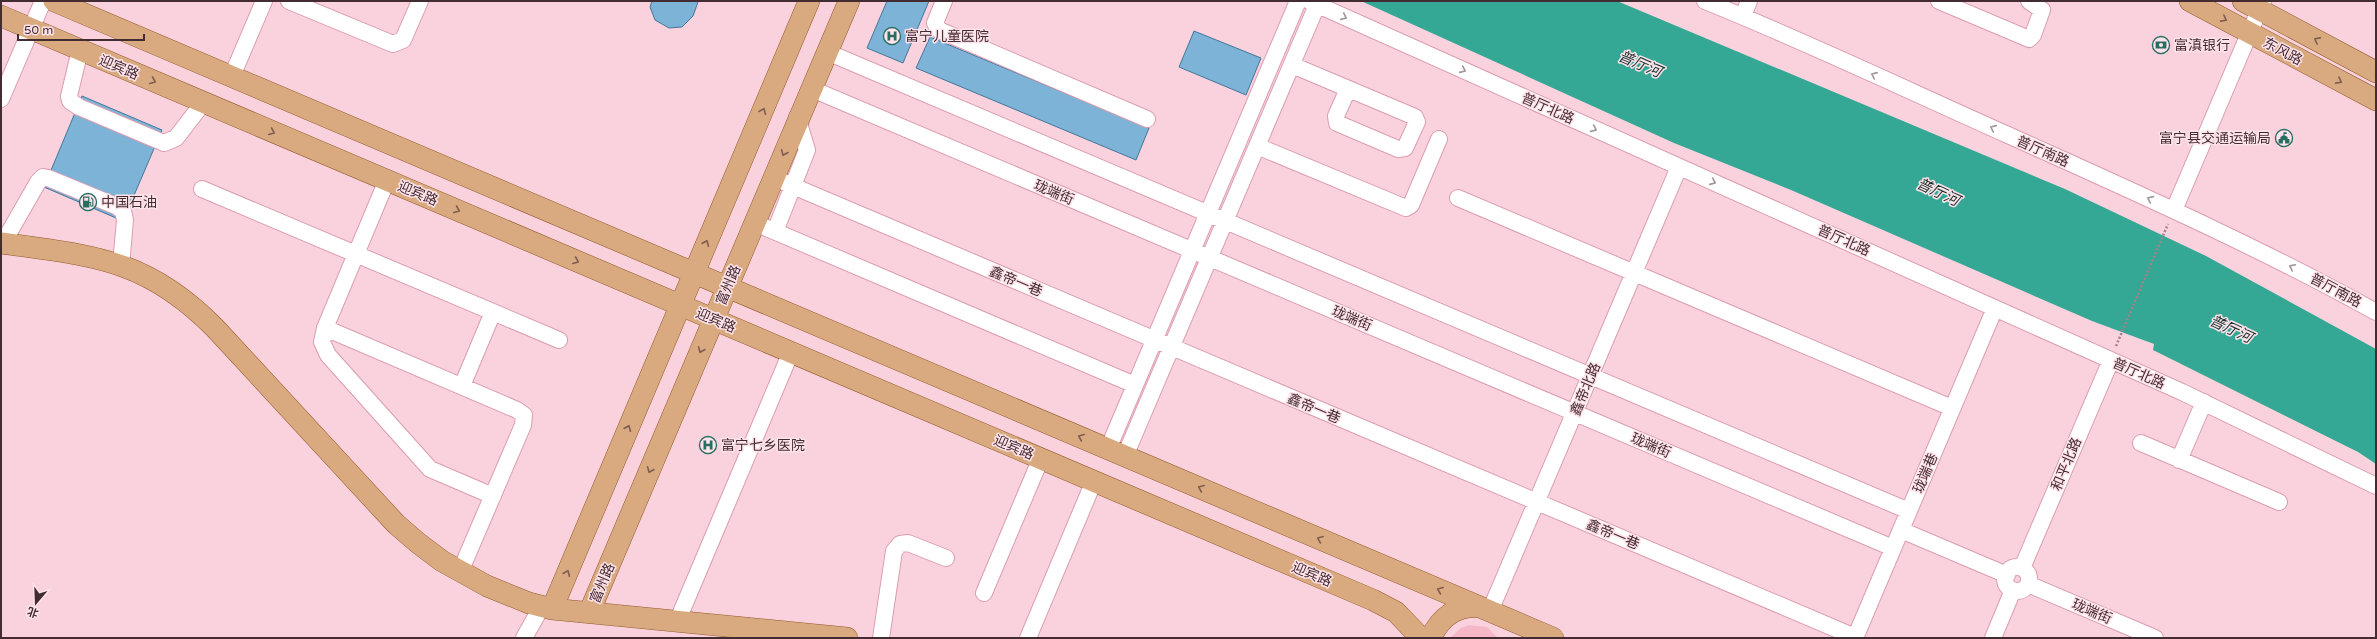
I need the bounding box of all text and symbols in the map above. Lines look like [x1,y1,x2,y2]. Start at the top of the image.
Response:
one-way arrow [1340,12,1348,20]
one-way arrow [2220,15,2228,22]
scale bar [18,16,144,42]
text: 50 m [24,23,53,37]
hospital icon: 富宁儿童医院 [882,26,902,46]
place label: 富宁儿童医院 [905,28,989,45]
street label: 东风路 [2260,34,2305,69]
bank icon: 富滇银行 [2151,35,2171,55]
place label: 富滇银行 [2174,37,2230,54]
one-way arrow [2314,38,2321,45]
water label: 普厅河 [1616,47,1667,82]
street label: 迎宾路 [96,51,141,83]
one-way arrow [1459,65,1466,73]
one-way arrow [1871,72,1879,80]
one-way arrow [148,76,156,84]
one-way arrow [2335,76,2342,83]
street label: 普厅北路 [1519,89,1577,128]
one-way arrow [758,107,766,114]
one-way arrow [1590,124,1598,132]
one-way arrow [1990,125,1997,133]
one-way arrow [268,127,276,135]
public building icon: 富宁县交通运输局 [2274,128,2294,148]
place label: 富宁县交通运输局 [2159,130,2271,147]
street label: 普厅南路 [2014,132,2072,171]
one-way arrow [781,149,789,156]
water label: 普厅河 [1914,174,1965,211]
street label: 珑端街 [1031,176,1076,208]
street label: 迎宾路 [395,177,440,209]
one-way arrow [1709,177,1716,185]
fuel station icon: 中国石油 [78,192,98,212]
place label: 中国石油 [101,194,157,211]
one-way arrow [2147,196,2154,204]
one-way arrow [452,205,460,213]
street label: 普厅北路 [1815,221,1873,260]
one-way arrow [702,240,710,247]
one-way arrow [572,256,580,264]
street label: 富州路 [712,263,744,308]
street label: 鑫帝一巷 [987,263,1045,300]
one-way arrow [2289,265,2296,272]
street label: 普厅南路 [2307,270,2364,311]
street label: 珑端街 [1329,302,1374,334]
street label: 迎宾路 [693,304,738,336]
water label: 普厅河 [2207,311,2258,348]
one-way arrow [698,346,706,353]
street label: 普厅北路 [2110,354,2168,393]
street label: 鑫帝北路 [1567,360,1604,418]
street label: 鑫帝一巷 [1285,390,1343,427]
one-way arrow [624,424,632,431]
street label: 珑端街 [1628,429,1673,461]
street label: 迎宾路 [991,431,1036,463]
one-way arrow [1078,434,1085,442]
hospital icon: 富宁七乡医院 [698,435,718,455]
street label: 和平北路 [2048,435,2085,493]
place label: 富宁七乡医院 [721,437,805,454]
street label: 珑端巷 [1909,451,1941,496]
one-way arrow [647,465,655,473]
one-way arrow [1197,485,1205,493]
street label: 鑫帝一巷 [1584,516,1642,553]
one-way arrow [1317,536,1325,544]
street label: 迎宾路 [1289,558,1334,590]
street label: 富州路 [586,561,618,606]
one-way arrow [562,570,570,578]
north arrow [16,583,56,623]
one-way arrow [1437,587,1444,595]
street label: 珑端街 [2069,595,2114,627]
text: 北 [26,604,40,620]

